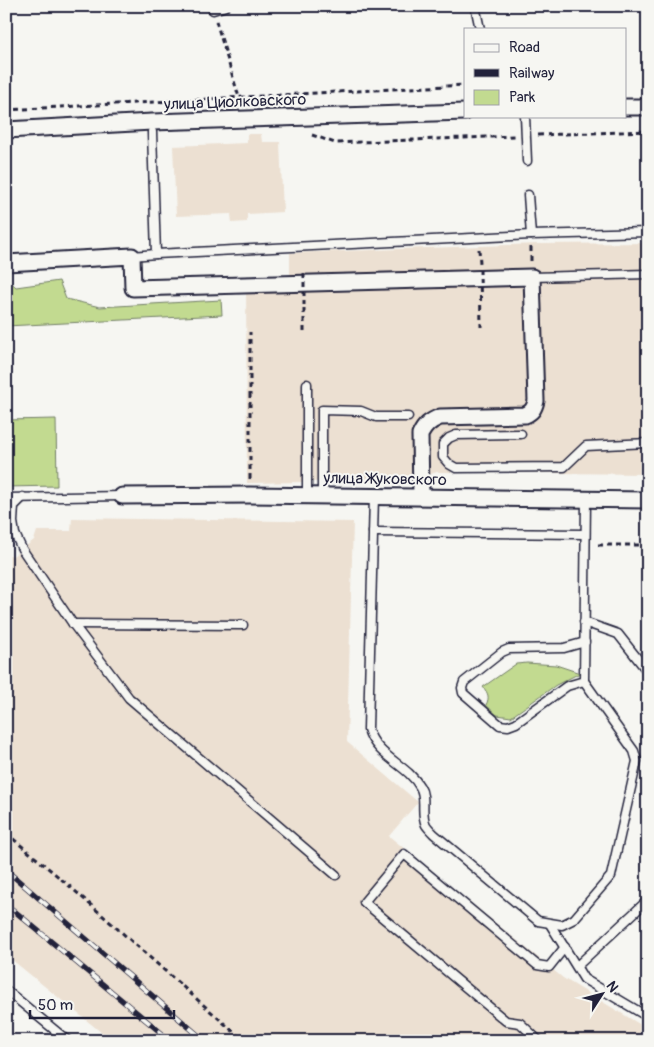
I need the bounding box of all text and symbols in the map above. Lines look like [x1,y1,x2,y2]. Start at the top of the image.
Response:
legend [464,28,626,118]
text: Road [509,38,540,57]
text: Railway [509,64,555,83]
text: Park [509,88,536,107]
street label: улица Циолковского [162,90,307,115]
street label: улица Жуковского [322,468,447,490]
north arrow [576,970,626,1020]
text: N [602,978,622,995]
scale bar [30,987,174,1019]
text: 50 m [38,996,73,1015]

